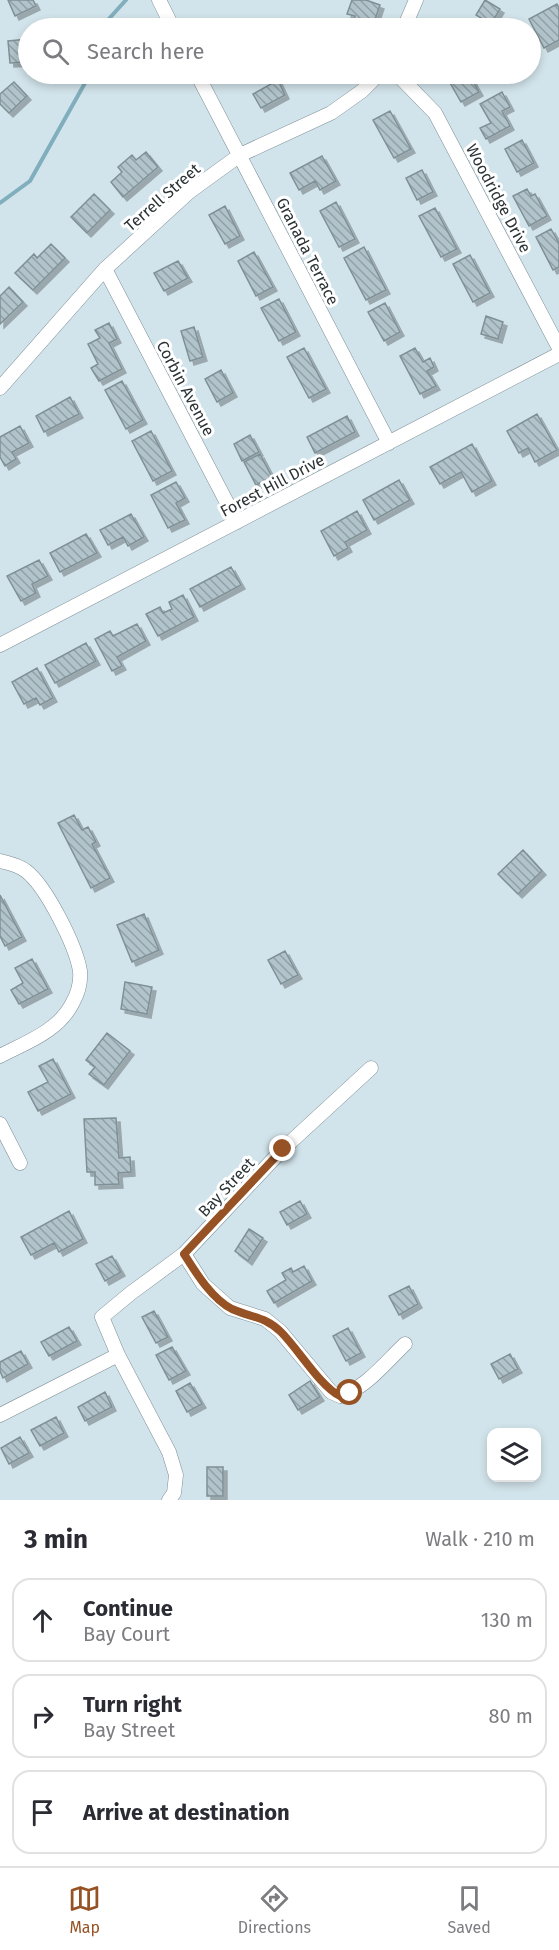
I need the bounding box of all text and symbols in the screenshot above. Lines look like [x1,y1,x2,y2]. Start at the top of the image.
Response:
search box [18,18,541,84]
icon: search [39,35,72,68]
text: Search here [87,38,205,65]
street label: Woodridge Drive [462,141,535,256]
street label: Terrell Street [121,159,204,235]
street label: Granada Terrace [272,194,343,308]
street label: Corbin Avenue [153,337,219,439]
street label: Forest Hill Drive [217,450,327,521]
route end [269,1135,295,1161]
street label: Bay Street [194,1154,259,1221]
route start [336,1379,362,1405]
map controls [487,1428,541,1482]
button: layers [487,1428,541,1482]
text: 3 min [24,1524,88,1555]
text: Walk · 210 m [425,1527,535,1551]
text: Continue [83,1595,173,1622]
icon: ahead [26,1604,59,1637]
text: 130 m [481,1608,533,1632]
text: Bay Court [83,1622,170,1646]
text: Turn right [83,1691,182,1718]
icon: right [26,1700,59,1733]
text: 80 m [488,1704,533,1728]
text: Bay Street [83,1718,175,1742]
icon: arrive [26,1796,59,1829]
text: Arrive at destination [83,1799,290,1826]
tab: Map [68,1882,101,1937]
tab: Directions [238,1882,311,1937]
tab: Saved [447,1882,491,1937]

